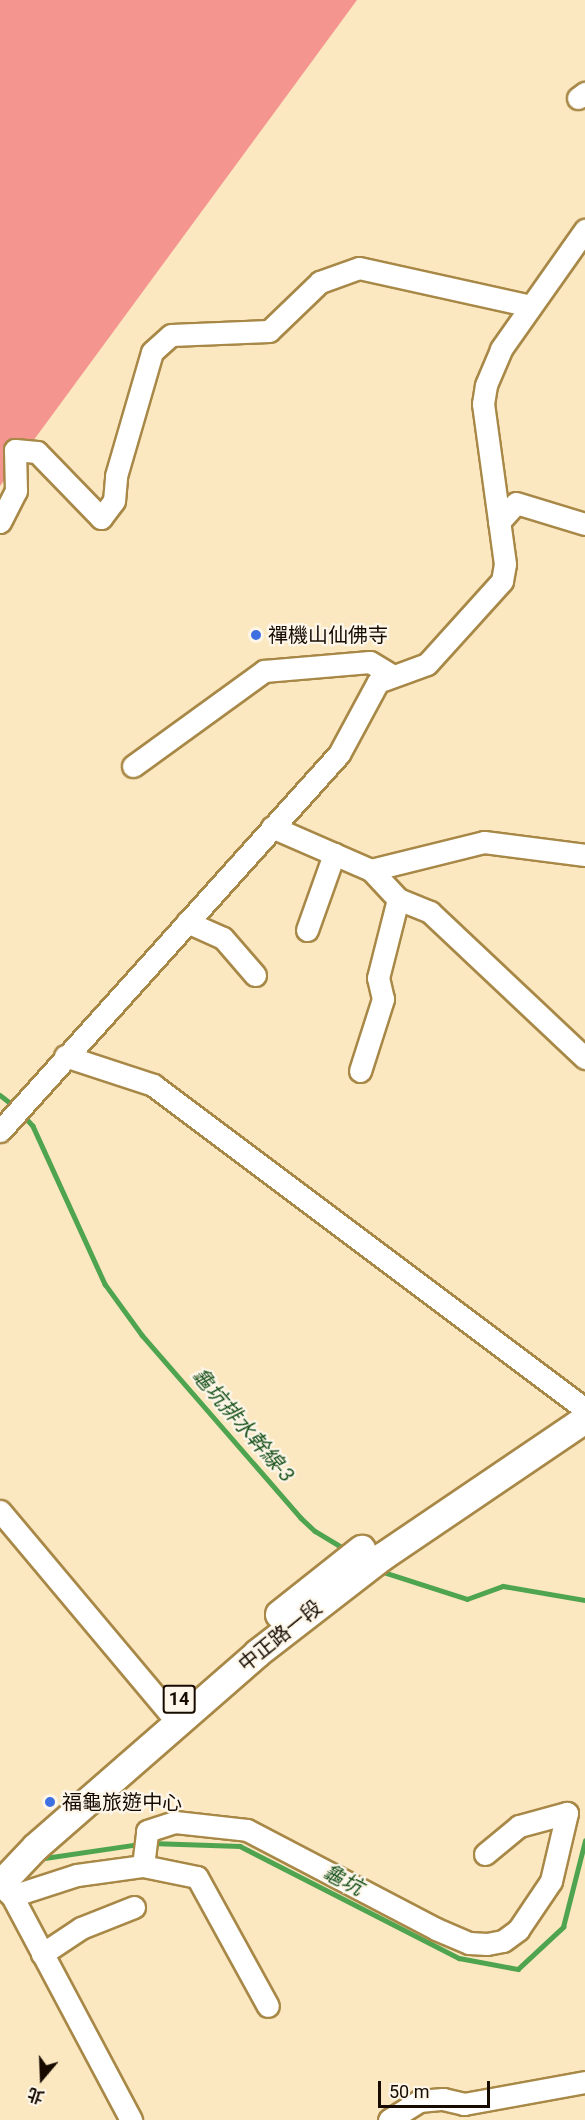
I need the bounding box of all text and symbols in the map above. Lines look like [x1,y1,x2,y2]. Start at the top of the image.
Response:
place label: 禪機山仙佛寺 [268,623,388,647]
marker: 禪機山仙佛寺 [249,628,263,642]
water label: 龜坑排水幹線-3 [187,1363,299,1487]
street label: 中正路一段 [234,1595,326,1677]
road number: 14 [162,1684,195,1714]
place label: 福龜旅遊中心 [62,1790,182,1814]
marker: 福龜旅遊中心 [43,1795,57,1809]
water label: 龜坑 [319,1859,367,1901]
north arrow [12,2048,72,2108]
scale bar [381,2069,494,2107]
text: 50 m [389,2081,429,2102]
text: 北 [25,2084,47,2107]

